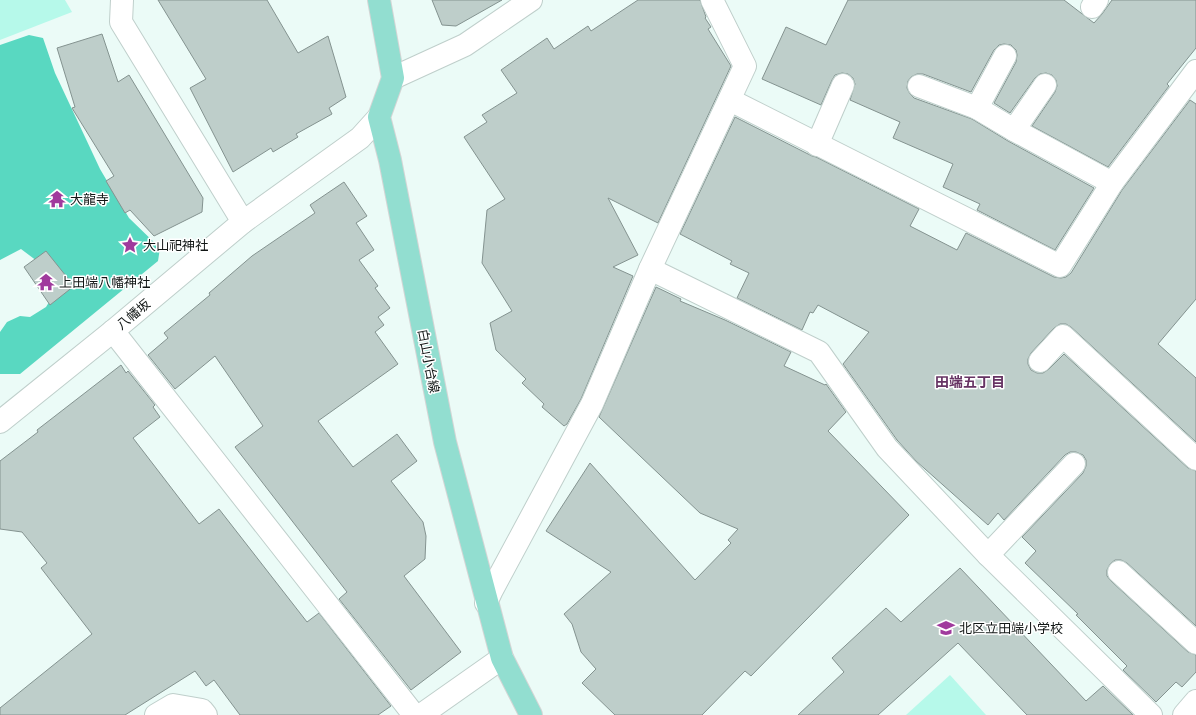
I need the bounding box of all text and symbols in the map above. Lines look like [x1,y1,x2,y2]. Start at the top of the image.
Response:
temple icon: 大龍寺 [47,189,67,209]
place label: 大龍寺 [70,192,109,207]
place icon: 大山祀神社 [120,235,140,255]
place label: 大山祀神社 [143,238,208,253]
temple icon: 上田端八幡神社 [36,272,56,292]
place label: 上田端八幡神社 [59,275,150,290]
street label: 八幡坂 [114,296,153,333]
street label: 白山小台線 [415,328,442,394]
district label: 田端五丁目 [935,374,1005,391]
school or university icon: 北区立田端小学校 [936,618,956,638]
place label: 北区立田端小学校 [959,621,1063,636]

